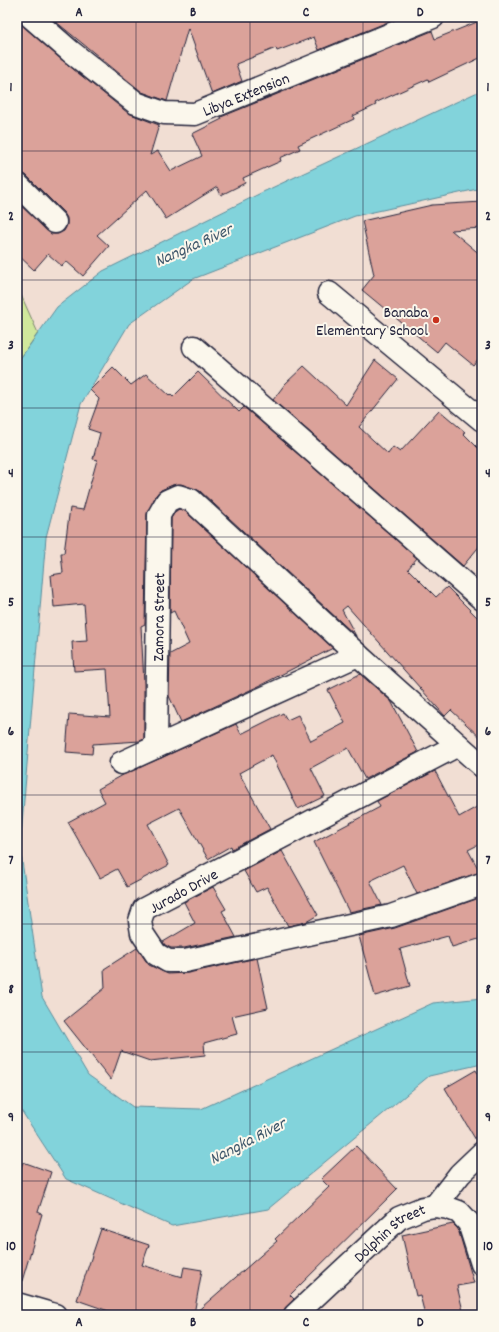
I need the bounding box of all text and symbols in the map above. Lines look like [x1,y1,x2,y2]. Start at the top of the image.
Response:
text: A [75,4,83,23]
text: B [190,4,196,23]
text: C [303,4,310,23]
text: D [417,4,424,23]
street label: Libya Extension [200,68,293,124]
text: 1 [10,79,13,98]
text: 1 [487,79,490,98]
text: 2 [8,208,14,227]
text: 2 [485,208,491,227]
water label: Nangka River [152,218,238,275]
place label: Banaba Elementary School [316,302,428,343]
marker: Banaba Elementary School [431,315,441,325]
text: 3 [8,337,14,356]
text: 3 [485,337,491,356]
text: 4 [8,465,14,484]
text: 4 [485,465,491,484]
street label: Zamora Street [148,572,172,662]
text: 5 [8,594,14,613]
text: 5 [485,594,491,613]
text: 6 [8,723,15,742]
text: 6 [485,723,492,742]
text: 7 [9,852,14,871]
text: 7 [486,852,491,871]
street label: Jurado Drive [146,864,223,920]
text: 8 [8,981,14,1000]
text: 8 [485,981,491,1000]
text: 9 [8,1109,14,1128]
text: 9 [485,1109,491,1128]
water label: Nangka River [206,1112,292,1172]
street label: Dolphin Street [349,1199,430,1269]
text: 10 [6,1238,16,1257]
text: 10 [483,1238,493,1257]
text: A [75,1314,83,1332]
text: B [190,1314,196,1332]
text: C [303,1314,310,1332]
text: D [417,1314,424,1332]

